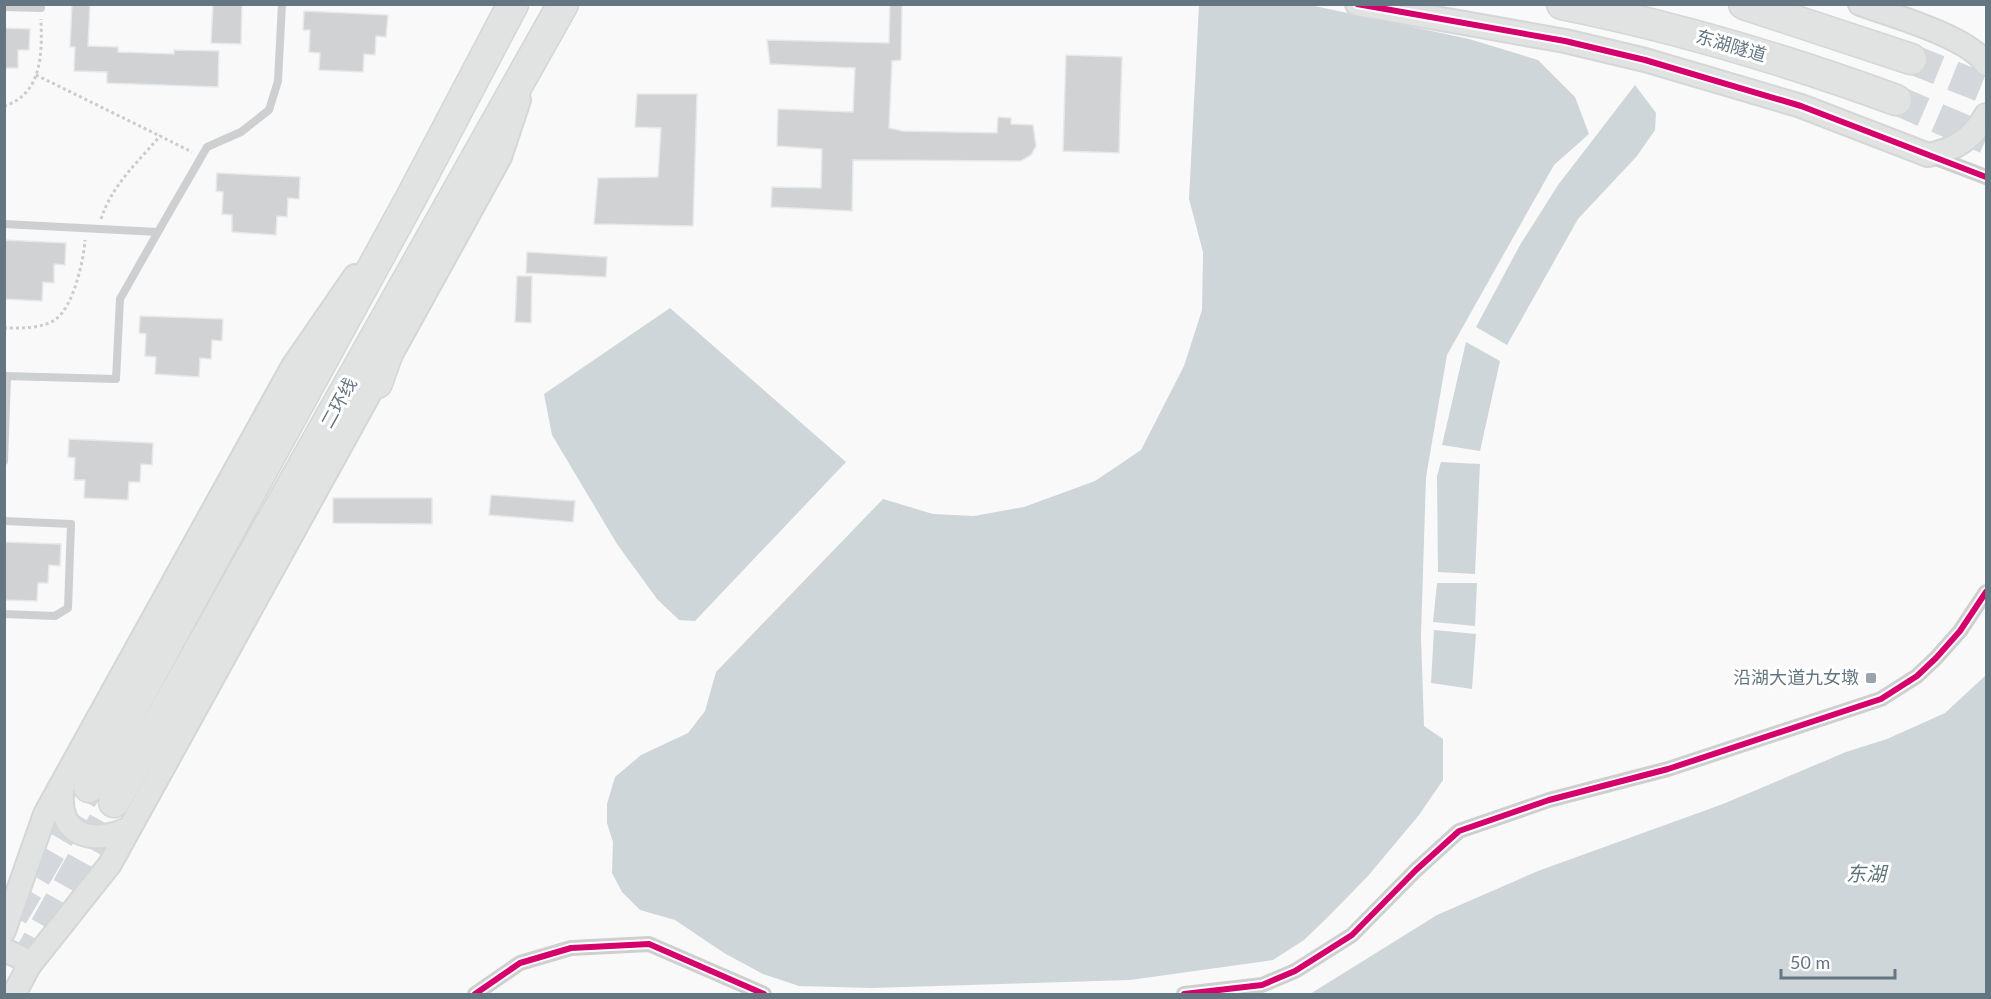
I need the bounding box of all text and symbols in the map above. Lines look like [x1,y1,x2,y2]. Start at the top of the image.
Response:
street label: 东湖隧道 [1694,25,1769,66]
street label: 二环线 [315,374,361,431]
place label: 沿湖大道九女墩 [1733,666,1859,688]
marker: 沿湖大道九女墩 [1864,671,1878,685]
water label: 东湖 [1846,861,1889,885]
scale bar [1781,942,1895,980]
text: 50 m [1790,951,1830,973]

